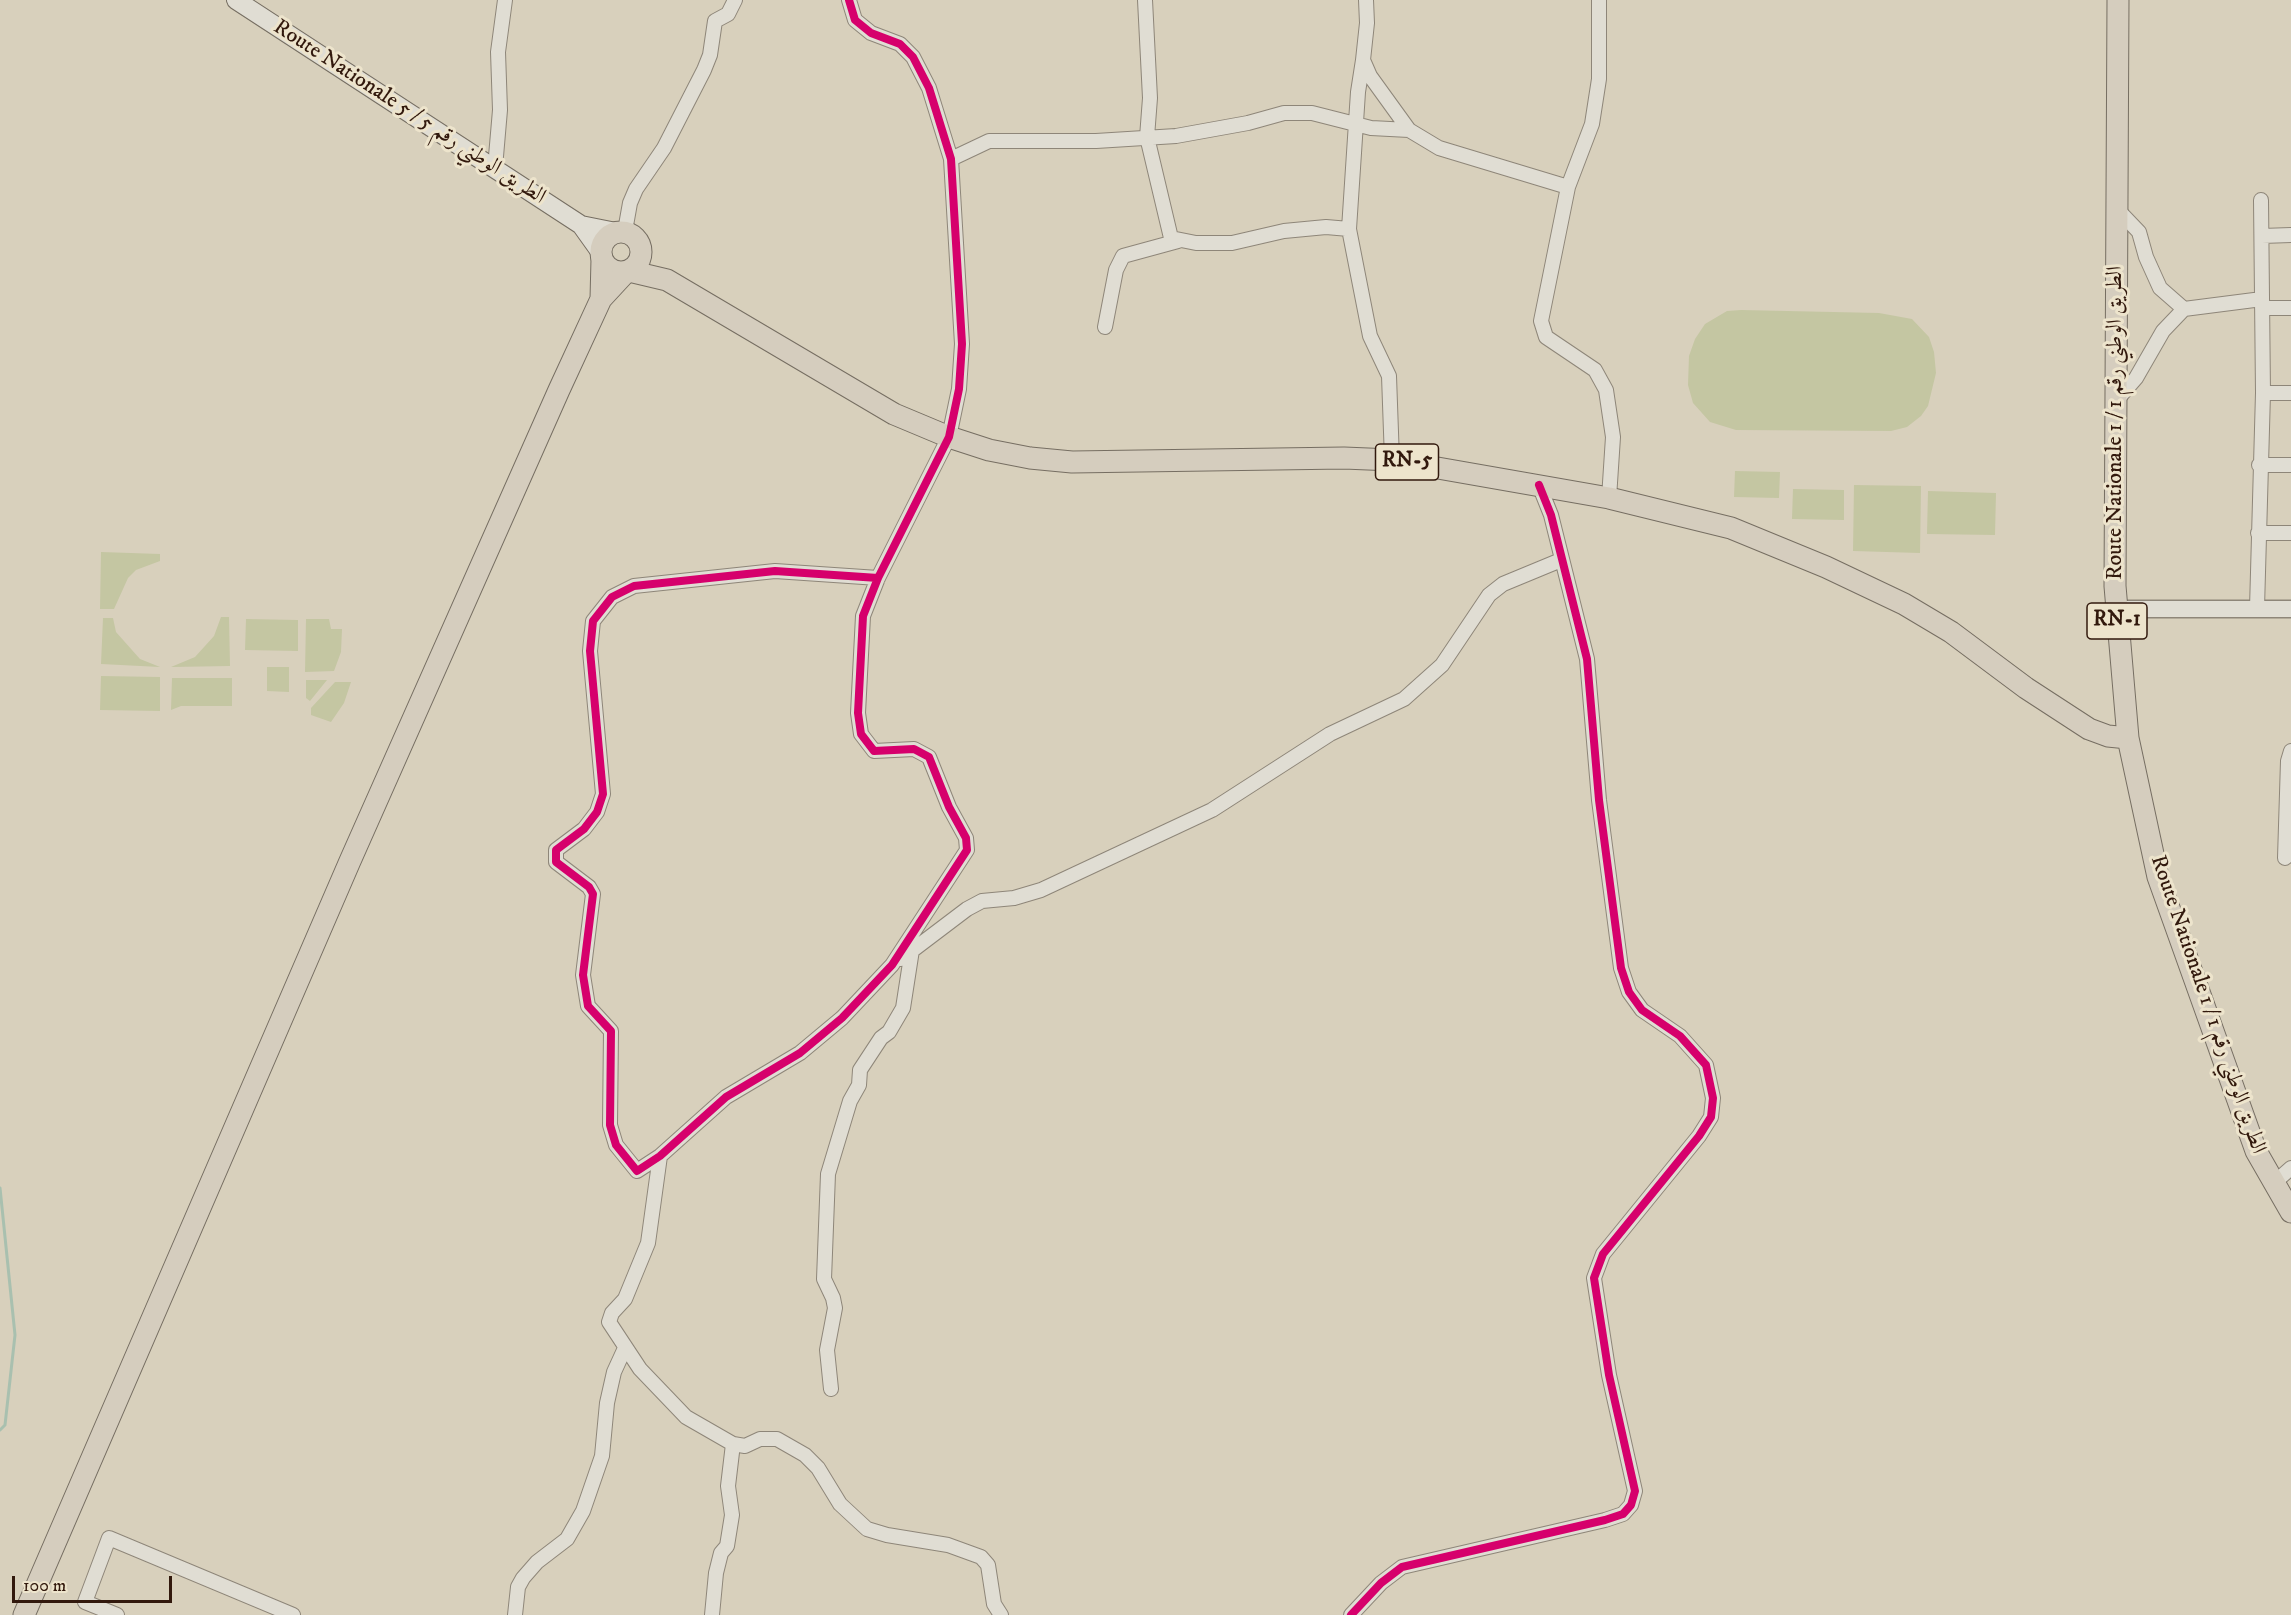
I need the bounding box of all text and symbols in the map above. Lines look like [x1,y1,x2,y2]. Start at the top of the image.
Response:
street label: Route Nationale 5 / الطريق الوطني رقم 5 [268,15,550,211]
street label: Route Nationale 1 / الطريق الوطني رقم 1 [2103,266,2129,580]
road number: RN-5 [1376,444,1438,480]
road number: RN-1 [2087,603,2147,639]
street label: Route Nationale 1 / الطريق الوطني رقم 1 [2143,852,2271,1158]
scale bar [15,1564,176,1602]
text: 100 m [23,1575,66,1597]

